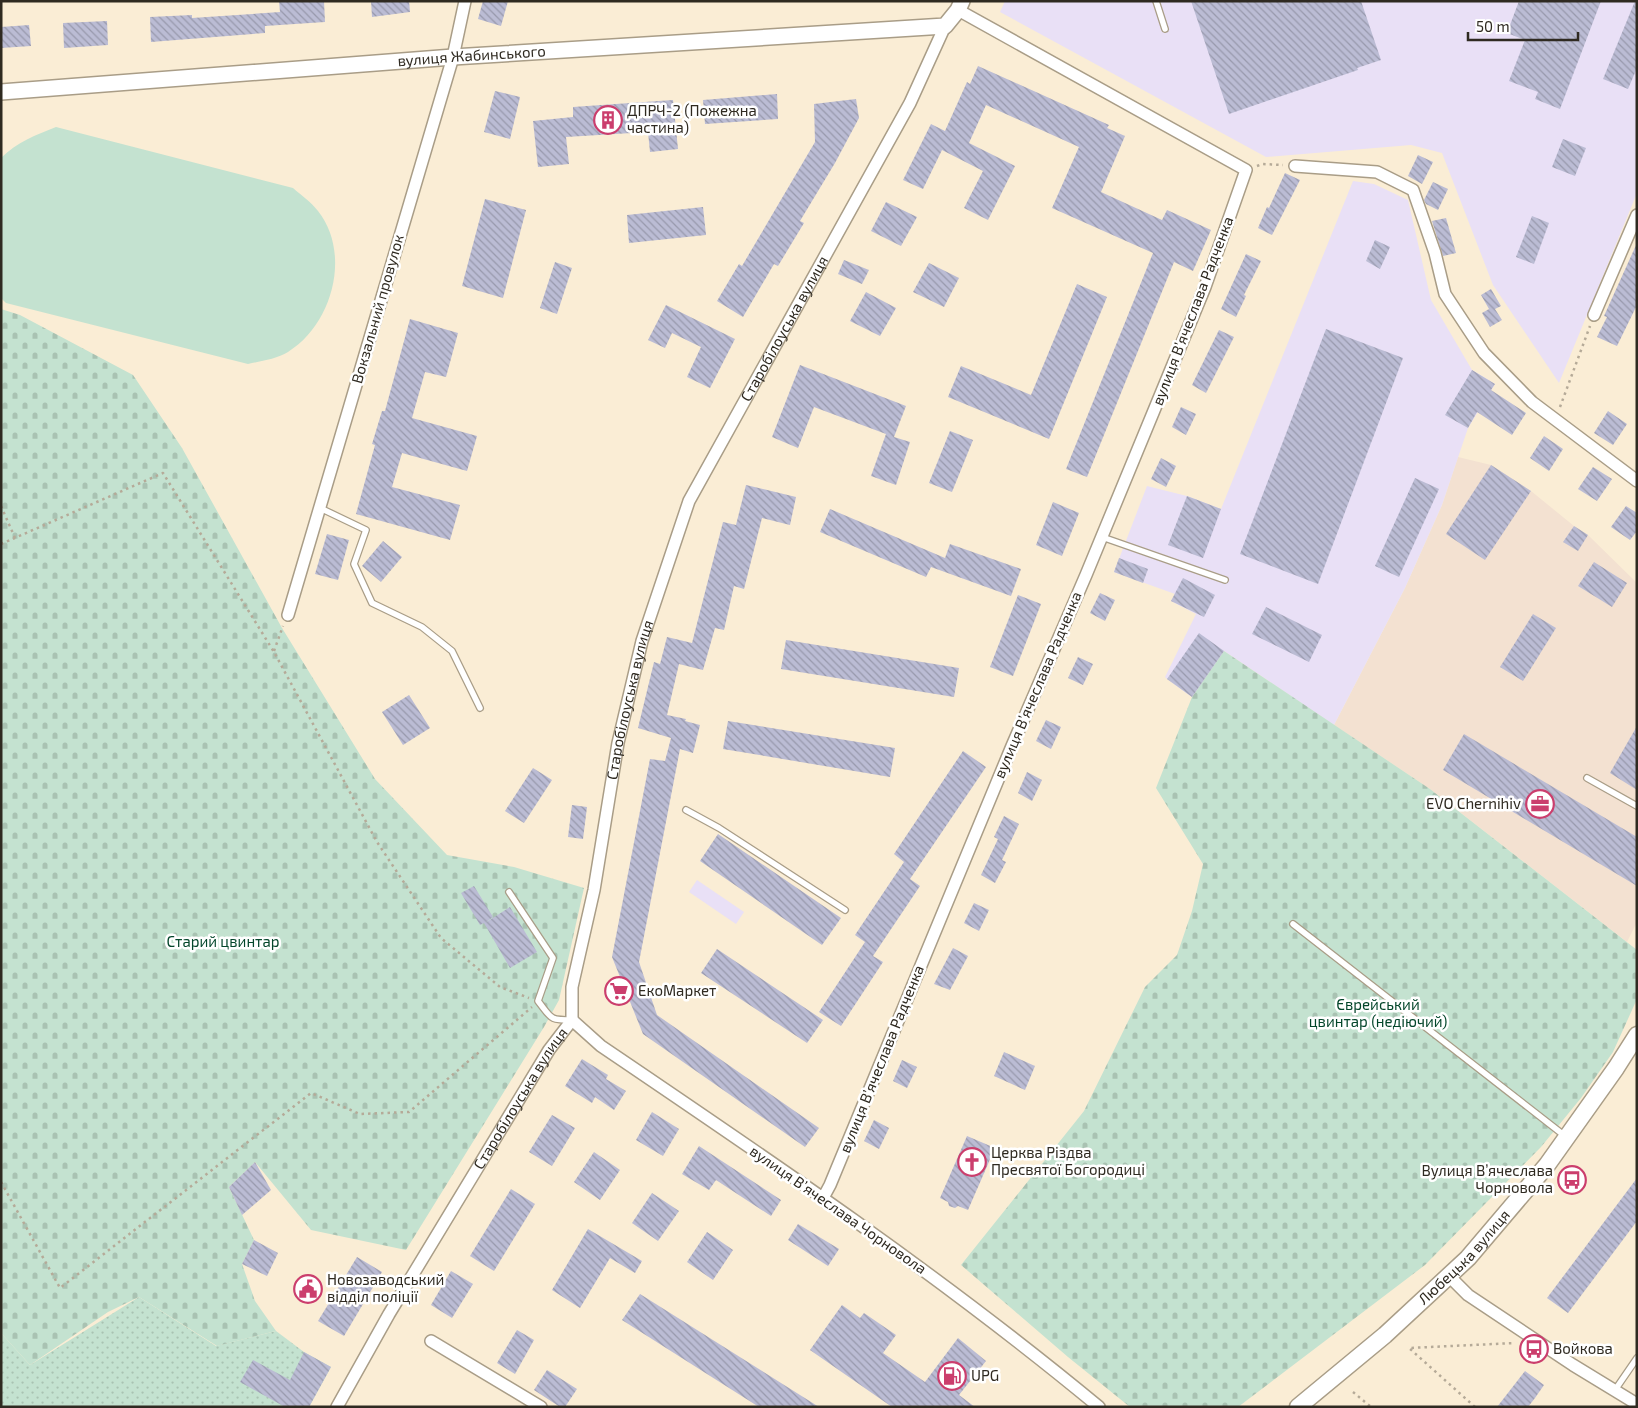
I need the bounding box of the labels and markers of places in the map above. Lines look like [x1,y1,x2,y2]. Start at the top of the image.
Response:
place label: ДПРЧ-2 (Пожежна частина) [627,101,757,136]
building icon: ДПРЧ-2 (Пожежна частина) [593,105,623,135]
office icon: EVO Chernihiv [1525,789,1555,819]
place label: EVO Chernihiv [1426,794,1521,812]
supermarket icon: ЕкоМаркет [604,976,634,1006]
place label: ЕкоМаркет [638,981,716,999]
place label: Церква Різдва Пресвятої Богородиці [991,1143,1145,1178]
church icon: Церква Різдва Пресвятої Богородиці [957,1147,987,1177]
place label: Вулиця В’ячеслава Чорновола [1421,1161,1553,1196]
bus stop icon: Вулиця В’ячеслава Чорновола [1557,1165,1587,1195]
place label: Новозаводський відділ поліції [327,1270,444,1305]
public building icon: Новозаводський відділ поліції [293,1274,323,1304]
bus stop icon: Войкова [1519,1334,1549,1364]
place label: Войкова [1553,1339,1613,1357]
fuel station icon: UPG [937,1361,967,1391]
place label: UPG [971,1366,999,1384]

